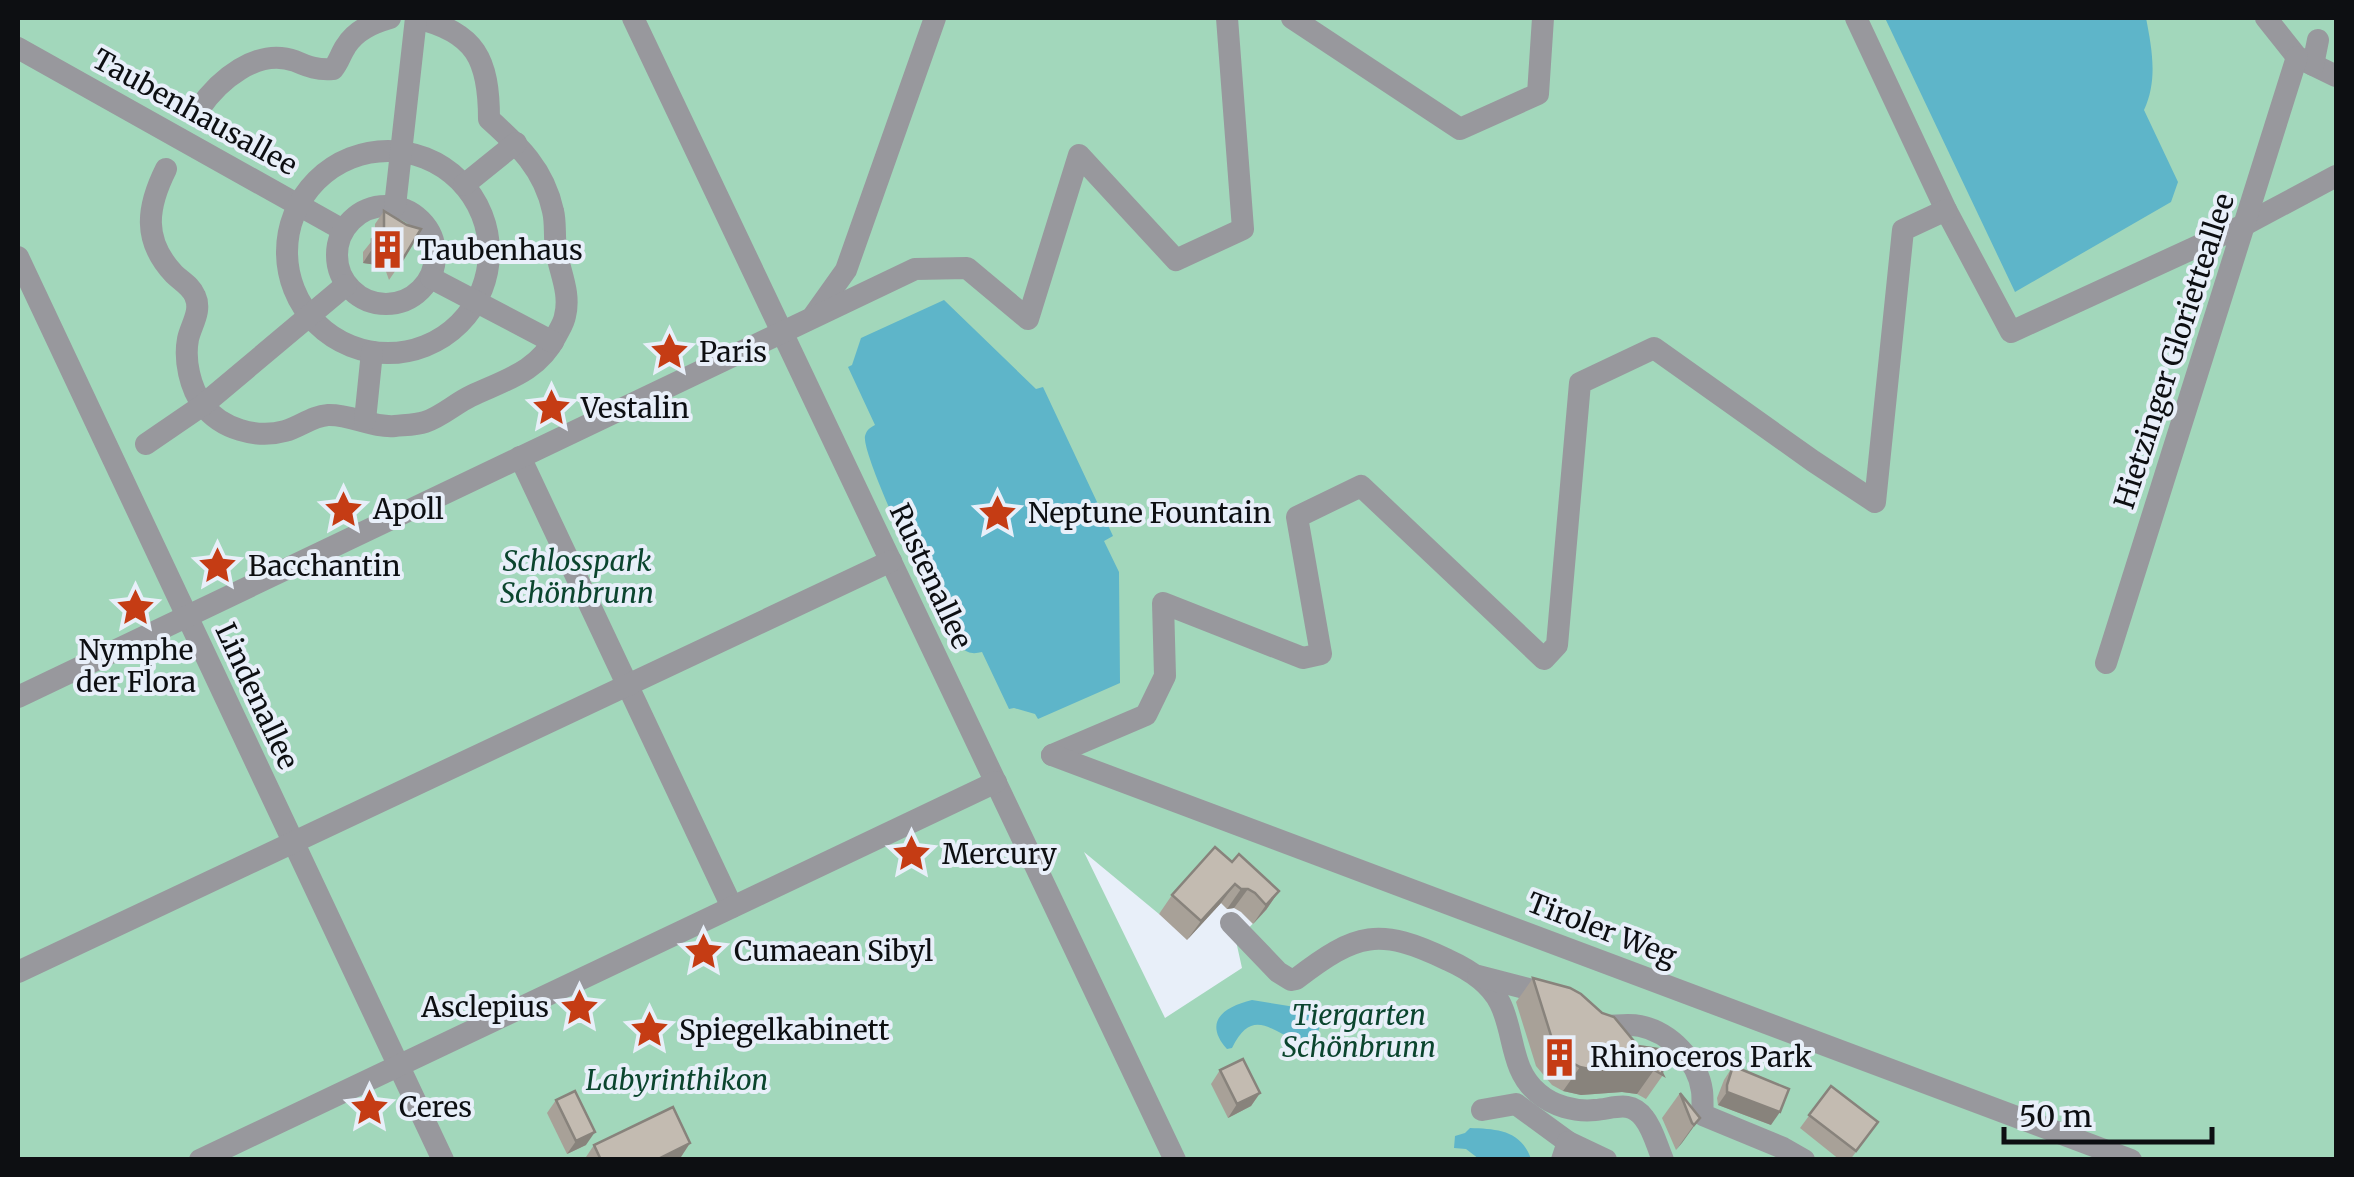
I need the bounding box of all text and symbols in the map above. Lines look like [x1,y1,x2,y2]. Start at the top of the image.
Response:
street label: Taubenhausallee [86,41,304,183]
street label: Hietzinger Glorietteallee [2106,189,2242,513]
building icon: Taubenhaus [366,229,408,271]
place label: Taubenhaus [417,232,583,268]
place icon: Paris [648,331,690,373]
place label: Paris [699,334,767,370]
place icon: Vestalin [530,387,572,429]
place label: Vestalin [580,390,689,426]
place icon: Apoll [322,488,364,530]
place label: Apoll [372,491,444,527]
place icon: Neptune Fountain [977,492,1019,534]
place label: Neptune Fountain [1028,495,1271,531]
street label: Rustenallee [882,498,980,654]
park label: Schlosspark Schönbrunn [500,543,654,611]
place icon: Bacchantin [197,545,239,587]
place label: Bacchantin [248,548,401,584]
place icon: Nymphe der Flora [115,586,157,628]
street label: Lindenallee [207,617,307,775]
place label: Nymphe der Flora [76,632,196,700]
place icon: Mercury [891,833,933,875]
place label: Mercury [942,836,1057,872]
street label: Tiroler Weg [1522,884,1682,974]
place icon: Cumaean Sibyl [683,930,725,972]
place label: Cumaean Sibyl [734,933,933,969]
place icon: Asclepius [558,986,600,1028]
place label: Asclepius [420,989,549,1025]
park label: Tiergarten Schönbrunn [1282,997,1436,1065]
place icon: Spiegelkabinett [628,1009,670,1051]
place label: Spiegelkabinett [679,1012,890,1048]
building icon: Rhinoceros Park [1539,1036,1581,1078]
place label: Rhinoceros Park [1590,1039,1812,1075]
park label: Labyrinthikon [586,1062,768,1098]
scale bar [2004,1082,2212,1144]
place icon: Ceres [348,1086,390,1128]
place label: Ceres [399,1089,472,1125]
text: 50 m [2019,1097,2092,1135]

